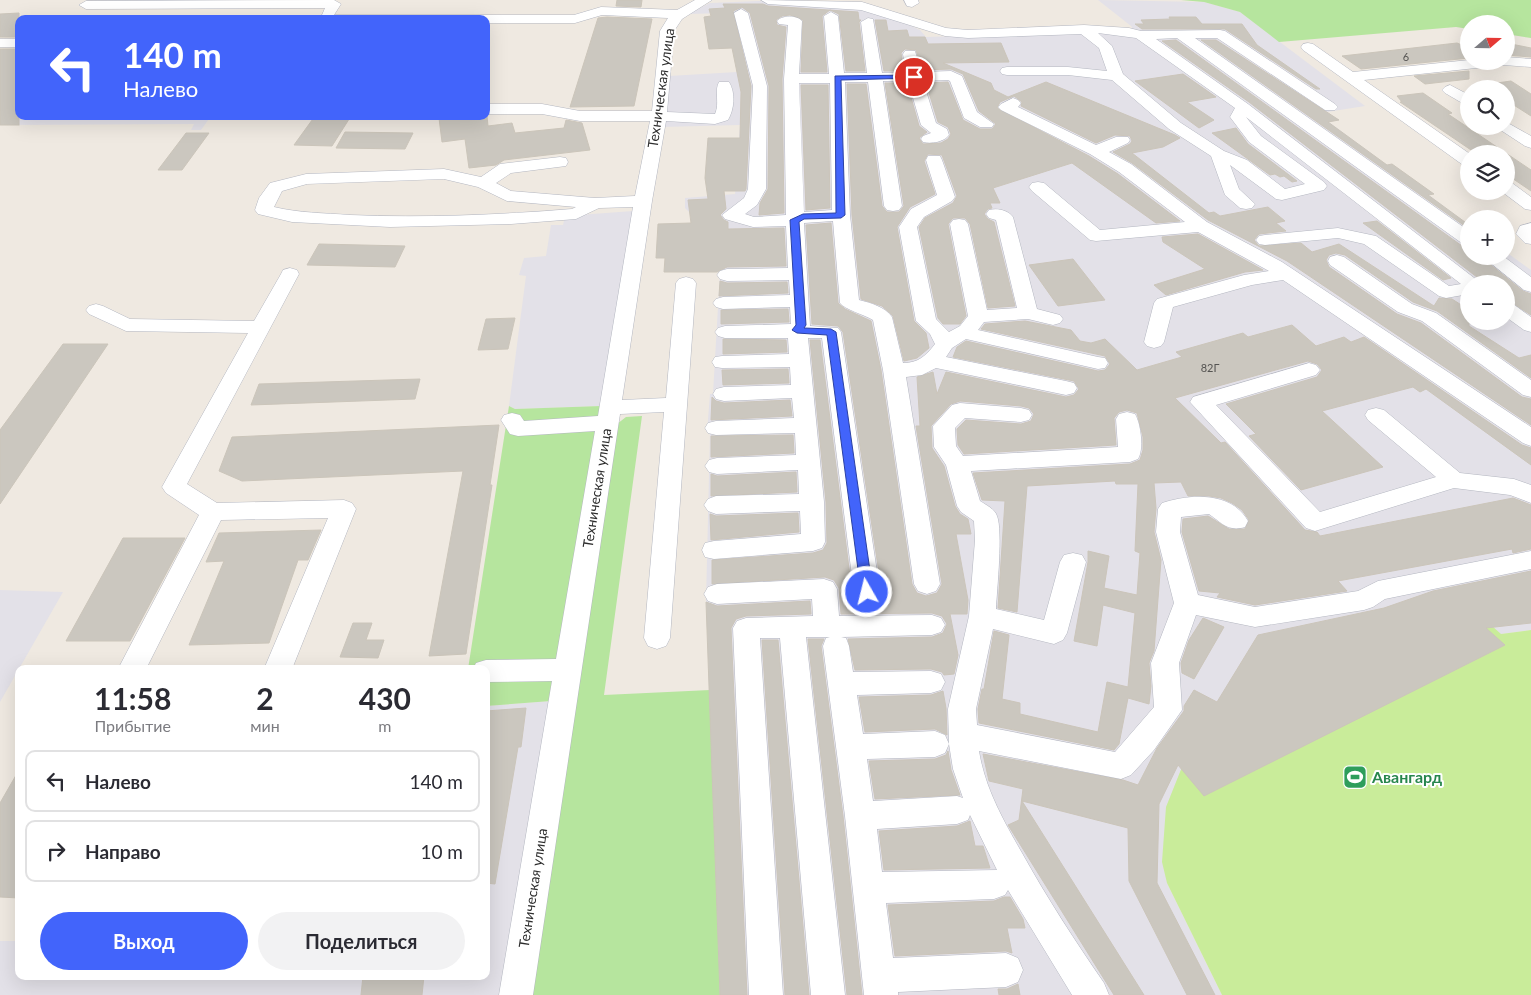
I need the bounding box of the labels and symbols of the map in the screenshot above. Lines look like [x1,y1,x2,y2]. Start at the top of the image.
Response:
north arrow [1460,15,1515,70]
street label: Техническая улица [644,27,677,149]
house number: 6 [1403,50,1409,63]
pin [893,56,935,98]
house number: 82Г [1201,361,1219,374]
street label: Техническая улица [579,427,614,549]
position arrow [840,565,892,617]
sports icon: Авангард [1342,764,1368,790]
place label: Авангард [1371,767,1442,786]
street label: Техническая улица [515,827,550,949]

